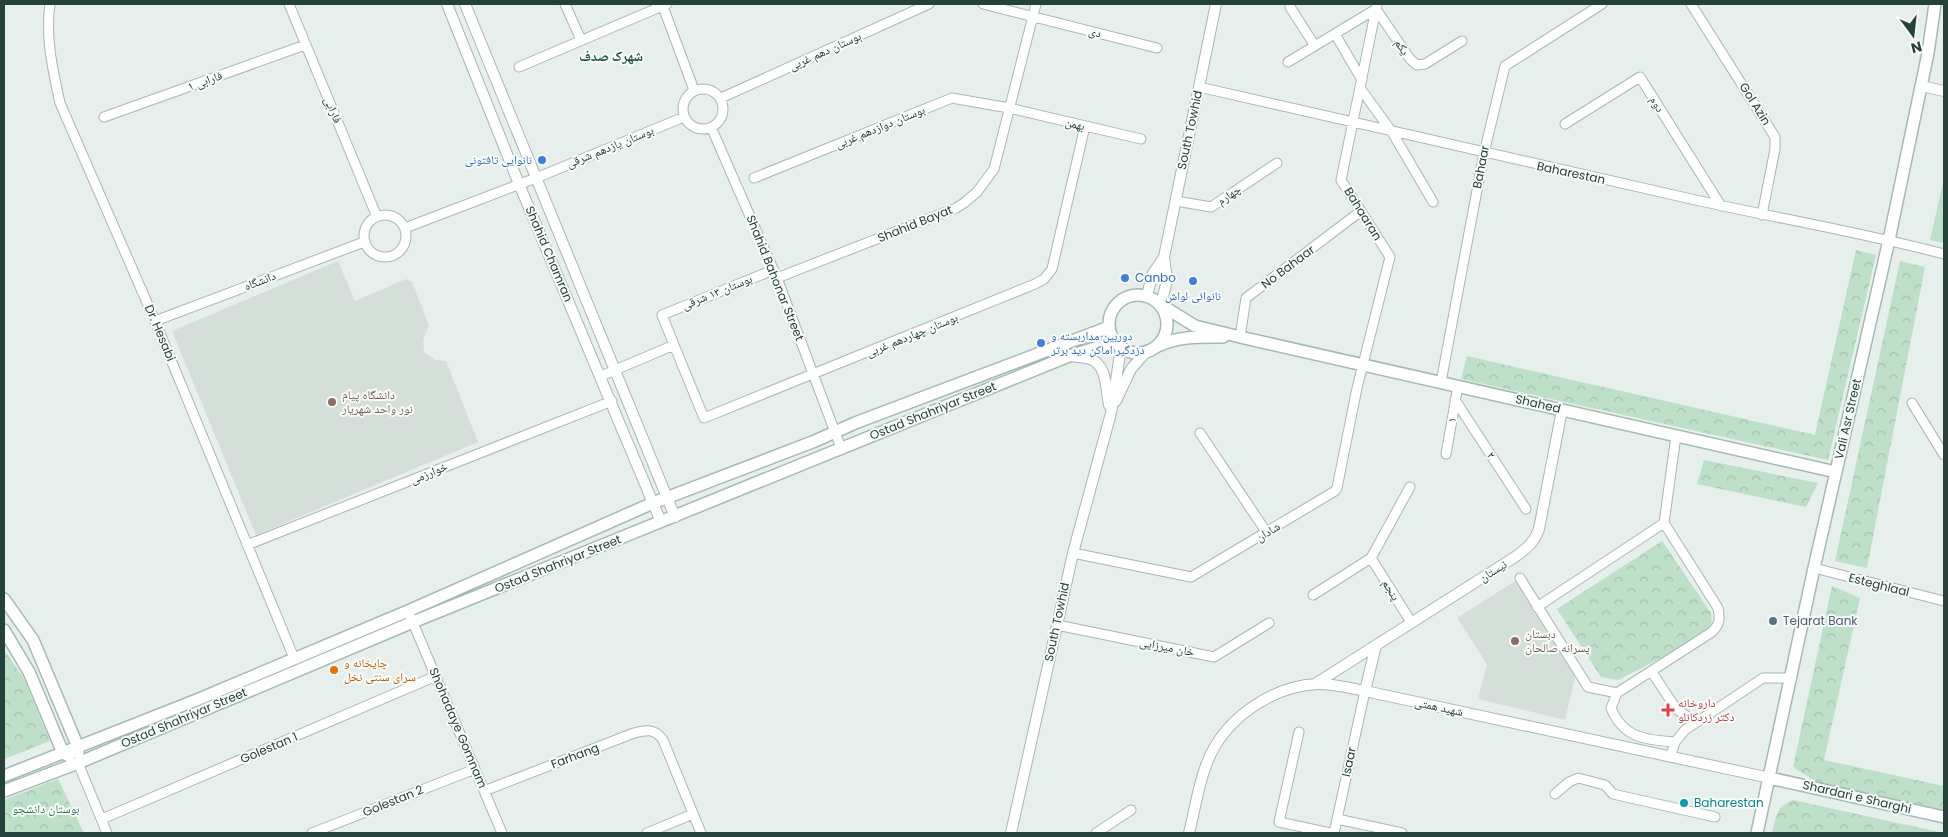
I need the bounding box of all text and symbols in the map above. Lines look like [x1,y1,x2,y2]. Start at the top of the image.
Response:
north arrow [1888,10,1938,60]
street label: دی [1087,22,1103,41]
street label: بوستان دهم غربی [786,27,864,74]
street label: یکم [1391,35,1414,58]
text: N [1909,37,1924,59]
district label: شهرک صدف [579,46,643,66]
street label: فارابی ۱ [185,66,225,95]
street label: Gol Azin [1736,79,1775,128]
street label: South Towhid [1173,89,1206,171]
street label: دوم [1646,92,1669,115]
street label: فارابی [320,94,347,126]
street label: بوستان دوازدهم غربی [832,101,927,152]
street label: بهمن [1063,113,1087,134]
street label: بوستان یازدهم شرقی [564,121,656,172]
street label: Bahaar [1468,143,1493,190]
place label: نانوایی تافتونی [465,151,532,168]
marker: نانوایی تافتونی [536,154,548,166]
street label: Baharestan [1535,157,1607,188]
street label: چهارم [1213,180,1244,209]
street label: Bahaaran [1340,184,1386,244]
street label: Shahid Bayat [875,201,955,246]
street label: Shahid Chamran [522,203,577,304]
street label: Shahid Bahonar Street [742,212,808,343]
street label: No Bahaar [1257,240,1318,292]
street label: دانشگاه [242,267,278,294]
place label: Canbo [1135,269,1176,286]
street label: بوستان ۱۳ شرقی [679,270,754,313]
marker: Canbo [1119,272,1131,284]
marker: نانوائی لواش [1187,275,1199,287]
place label: نانوائی لواش [1165,287,1221,304]
street label: Dr. Hesabi [141,302,180,364]
street label: بوستان چهاردهم غربی [864,308,960,361]
place label: دوربین مداربسته و دزدگیر اماکن دید برتر [1050,327,1145,358]
marker: دوربین مداربسته و دزدگیر اماکن دید برتر [1035,337,1047,349]
street label: Ostad Shahriyar Street [867,377,999,444]
street label: Vali Asr Street [1830,377,1865,461]
place label: دانشگاه پیام نور واحد شهریار [341,386,413,417]
street label: Shahed [1514,390,1562,417]
marker: دانشگاه پیام نور واحد شهریار [326,396,338,408]
street label: ۱ [1443,416,1460,424]
street label: ۲ [1483,448,1500,462]
street label: خوارزمی [408,457,450,488]
street label: شادان [1252,518,1283,546]
street label: Ostad Shahriyar Street [492,530,624,597]
street label: نيستان [1476,555,1510,586]
street label: Esteghlaal [1847,569,1911,600]
street label: پنجم [1378,576,1405,604]
street label: South Towhid [1040,581,1073,663]
place label: Tejarat Bank [1783,612,1858,629]
marker: Tejarat Bank [1767,615,1779,627]
place label: دبستان پسرانه صالحان [1525,625,1590,656]
street label: خان میرزایی [1138,633,1196,660]
marker: دبستان پسرانه صالحان [1509,635,1521,647]
place label: چایخانه و سرای سنتی نخل [344,654,416,685]
marker: چایخانه و سرای سنتی نخل [328,664,340,676]
street label: Shohadaye Gomnam [425,665,492,791]
street label: Ostad Shahriyar Street [118,683,249,752]
street label: شهید همتی [1413,693,1465,720]
place label: داروخانه دکتر زردکانلو [1678,694,1734,725]
marker: داروخانه دکتر زردکانلو [1662,704,1674,716]
street label: Golestan 1 [237,728,300,767]
street label: Farhang [548,739,601,772]
street label: Isaar [1337,745,1360,778]
street label: Shardari e Sharghi [1801,776,1913,817]
street label: Golestan 2 [360,781,426,820]
place label: Baharestan [1694,794,1764,811]
marker: Baharestan [1678,797,1690,809]
park label: بوستان دانشجو [12,800,80,817]

